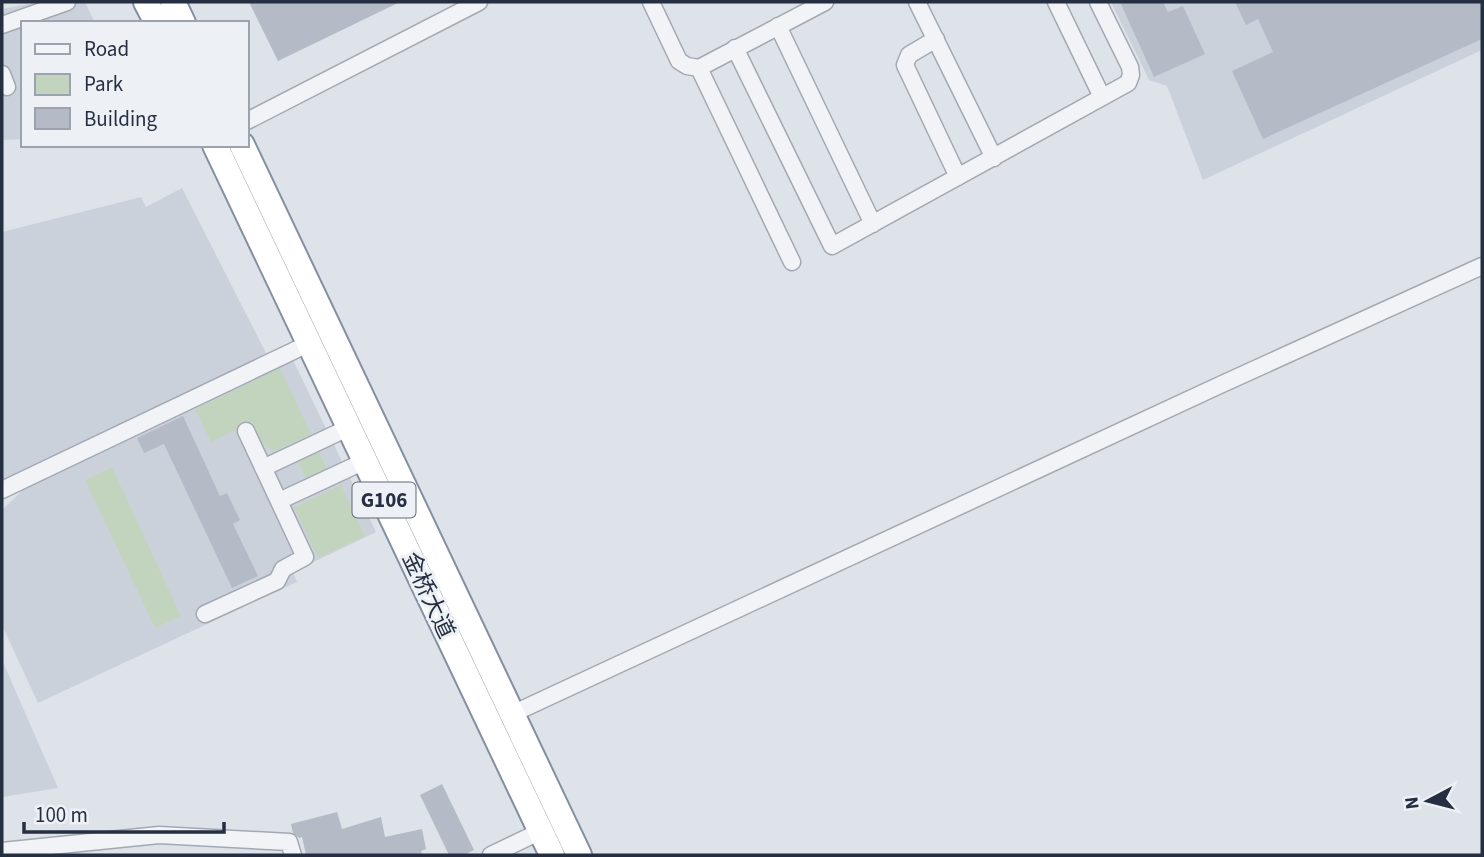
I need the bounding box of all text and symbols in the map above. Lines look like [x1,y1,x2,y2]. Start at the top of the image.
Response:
legend [21,21,248,147]
text: Road [84,34,129,64]
text: Park [84,69,124,99]
text: Building [84,104,158,134]
road number: G106 [352,482,416,518]
street label: 金桥大道 [394,547,463,644]
north arrow [1393,766,1463,836]
scale bar [24,790,224,834]
text: N [1398,795,1427,811]
text: 100 m [35,800,88,830]

